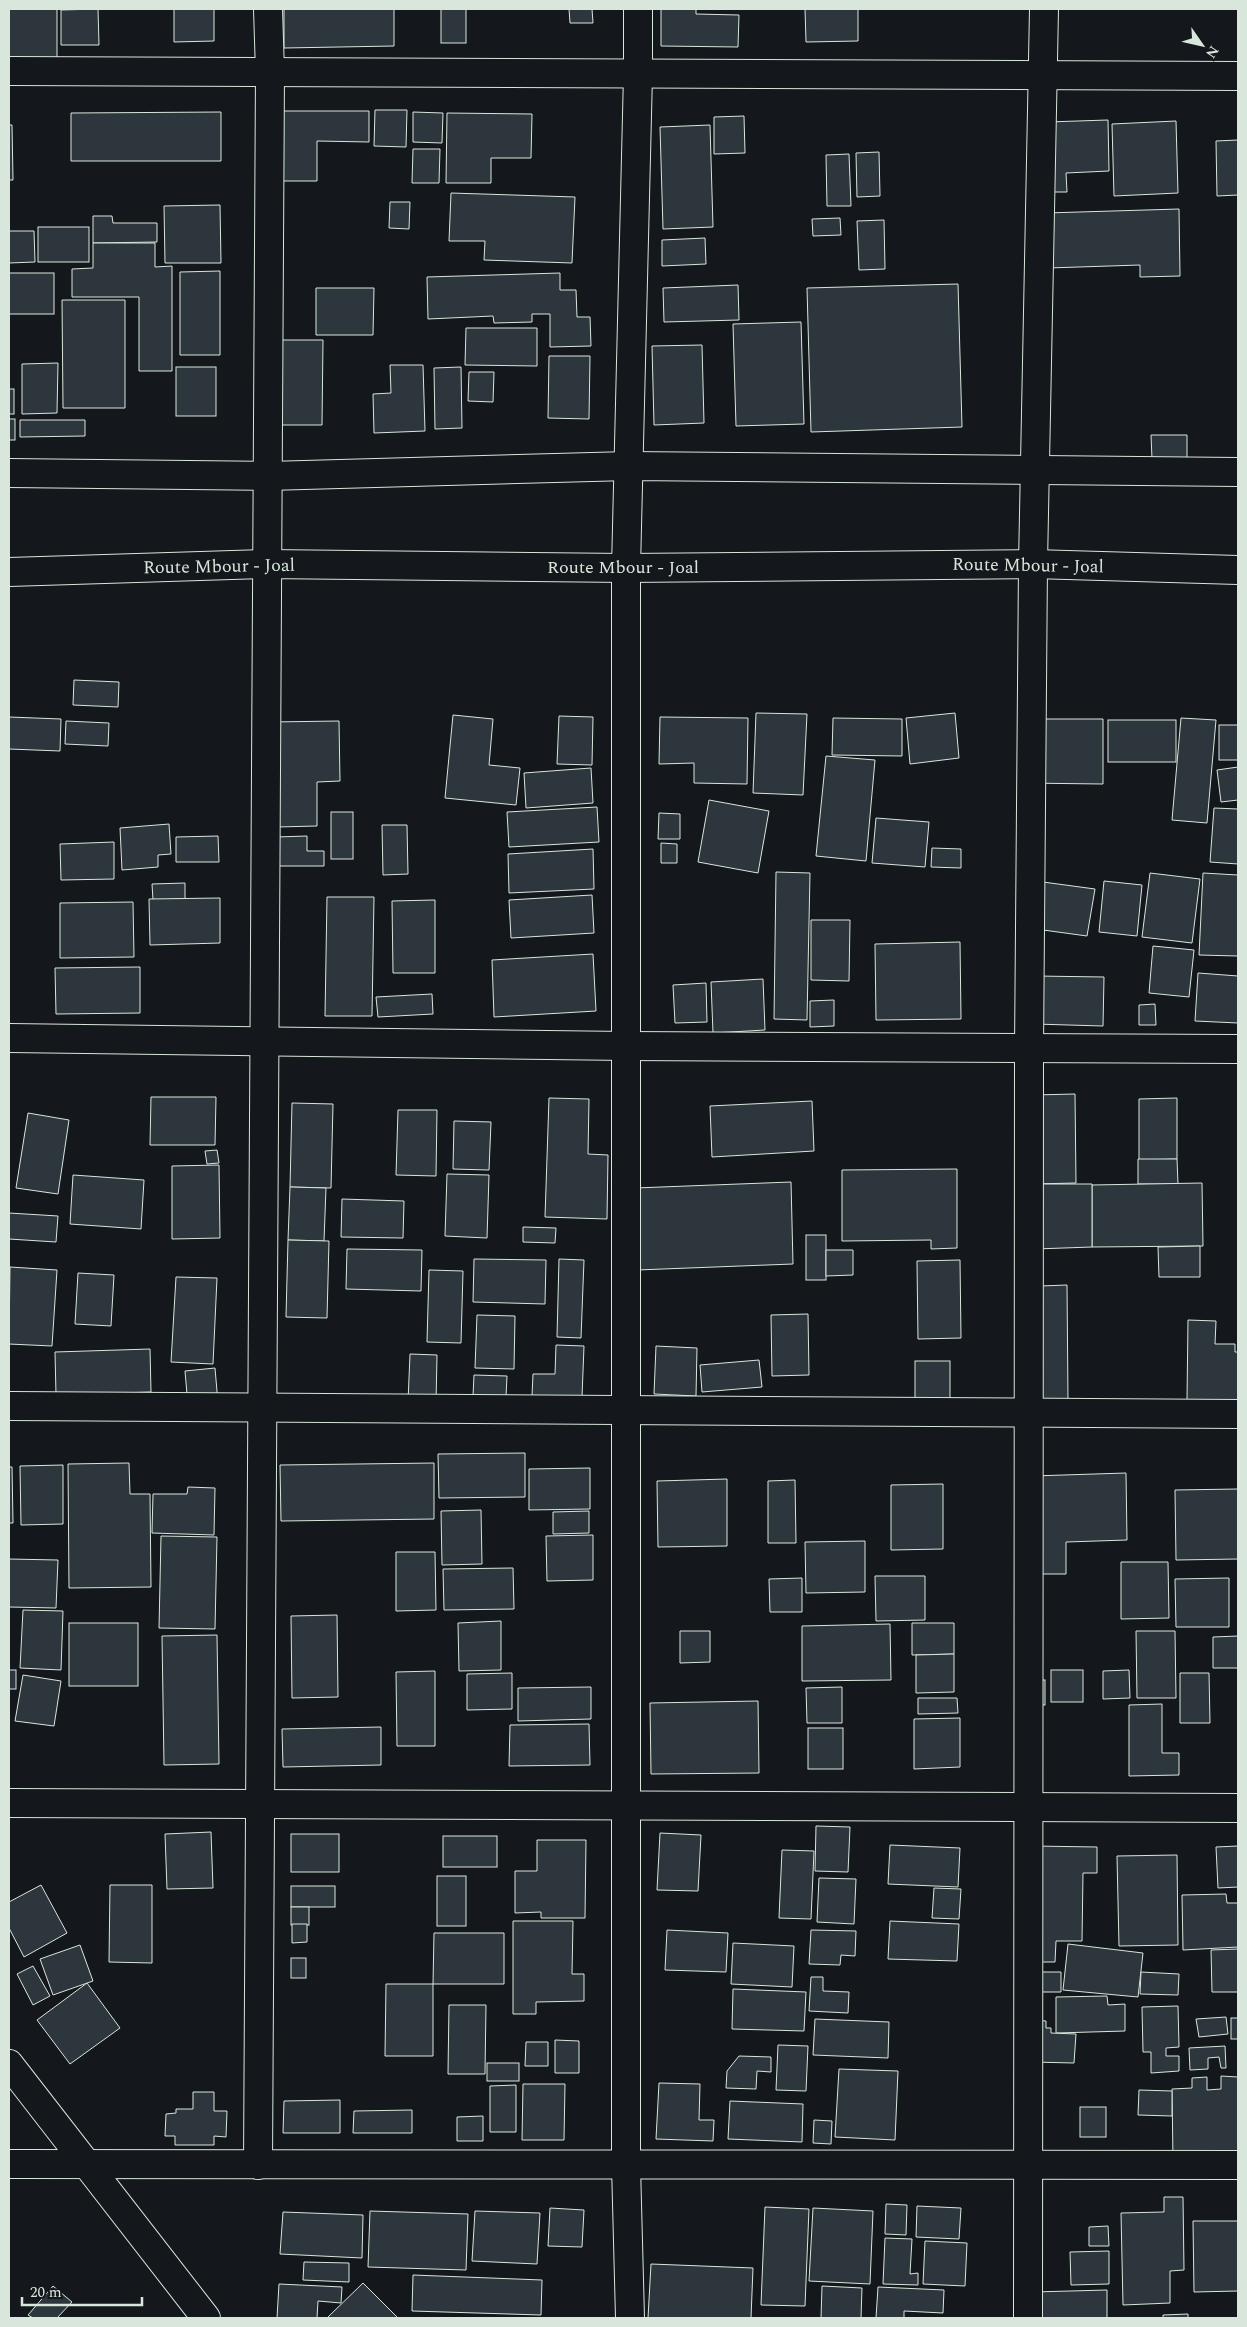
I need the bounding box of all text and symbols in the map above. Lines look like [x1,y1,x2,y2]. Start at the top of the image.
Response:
north arrow [1177,20,1227,70]
text: N [1200,41,1224,63]
street label: Route Mbour - Joal [952,551,1104,580]
street label: Route Mbour - Joal [143,552,295,581]
street label: Route Mbour - Joal [547,554,699,581]
scale bar [22,2274,142,2306]
text: 20 m [30,2281,62,2304]

